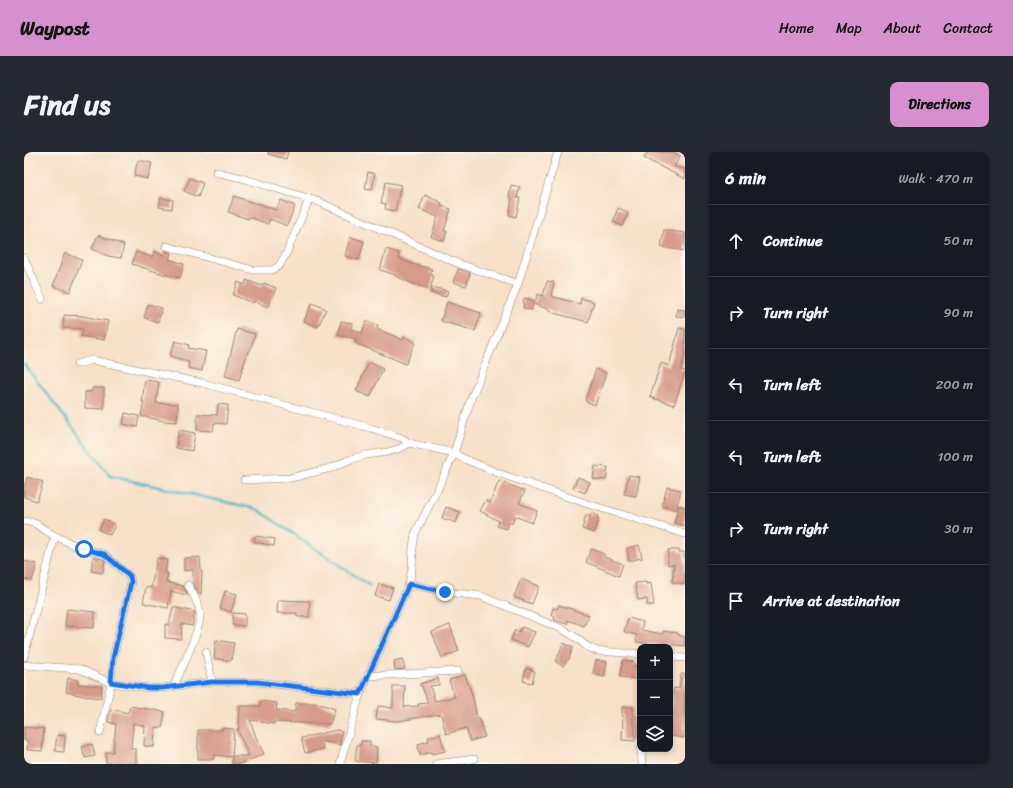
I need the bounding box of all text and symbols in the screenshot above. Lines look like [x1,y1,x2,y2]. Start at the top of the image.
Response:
text: Waypost [20,12,90,45]
text: Home [779,16,814,41]
text: Map [836,16,862,41]
text: About [884,16,921,41]
text: Contact [943,16,993,41]
text: Find us [24,80,111,129]
button: Directions [890,82,989,127]
text: 6 min [725,163,766,193]
text: Walk · 470 m [898,167,973,190]
text: Continue [763,228,823,254]
text: 50 m [943,229,973,252]
icon: ahead [725,230,747,252]
text: Turn right [763,300,828,326]
text: 90 m [943,301,973,324]
icon: right [725,302,747,324]
text: Turn left [763,372,821,398]
text: 200 m [936,373,973,396]
icon: left [725,374,747,396]
text: Turn left [763,444,821,470]
text: 100 m [938,445,973,468]
icon: left [725,446,747,468]
text: Turn right [763,516,828,542]
text: 30 m [944,517,973,540]
icon: right [725,518,747,540]
route start [75,540,93,558]
route end [436,583,454,601]
text: Arrive at destination [763,588,900,614]
icon: arrive [725,590,747,612]
map controls [637,644,673,752]
button: + [637,644,673,680]
button: − [637,680,673,716]
button: layers [637,716,673,752]

